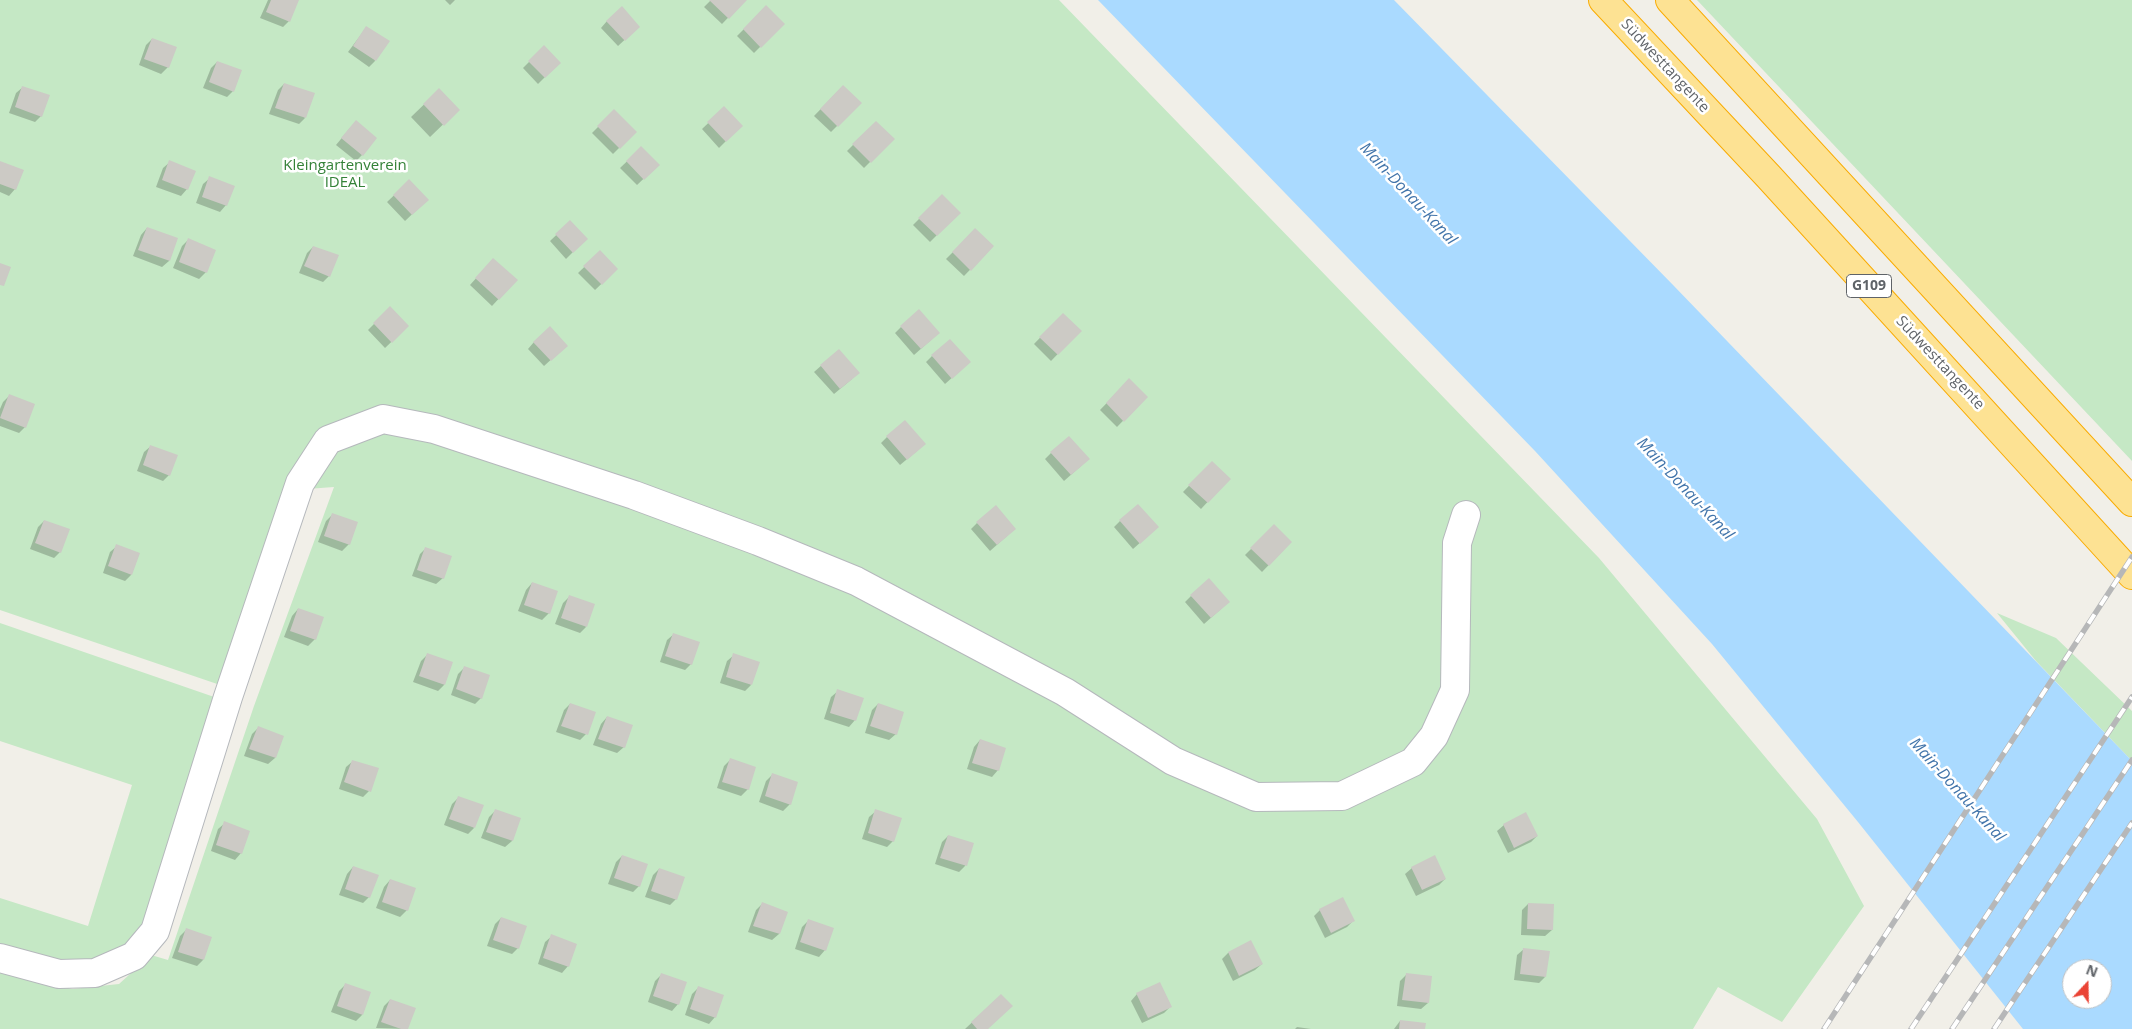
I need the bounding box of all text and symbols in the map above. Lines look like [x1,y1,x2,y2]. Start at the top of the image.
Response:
street label: Südwesttangente [1617,15,1713,117]
water label: Main-Donau-Kanal [1356,139,1460,249]
park label: Kleingartenverein IDEAL [283,157,407,192]
road number: G109 [1846,274,1892,298]
street label: Südwesttangente [1892,312,1988,414]
water label: Main-Donau-Kanal [1633,434,1737,544]
water label: Main-Donau-Kanal [1905,734,2009,846]
north arrow [2062,959,2112,1009]
text: N [2083,960,2101,981]

